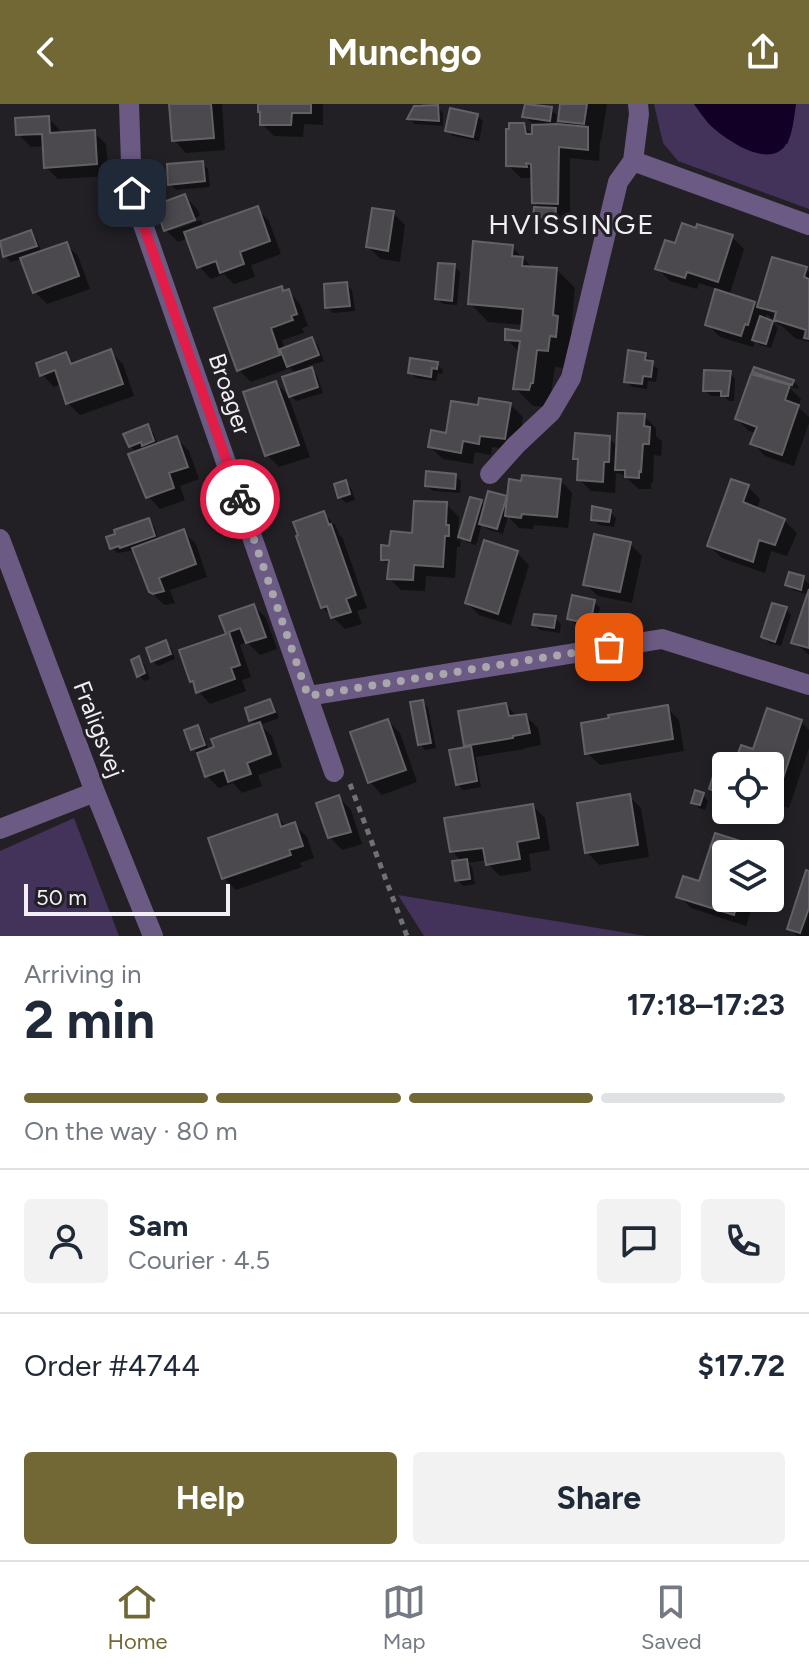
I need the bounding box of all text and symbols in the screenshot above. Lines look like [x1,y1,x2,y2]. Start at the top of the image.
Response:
icon: back [24,30,68,74]
icon: share [741,30,785,74]
text: Munchgo [327,31,482,74]
pin [98,159,166,227]
icon: home [110,171,154,215]
district label: HVISSINGE [488,207,656,241]
street label: Broager [203,349,257,439]
courier [200,459,280,539]
icon: bike [218,477,262,521]
pin [575,613,643,681]
icon: bag [587,625,631,669]
street label: Fraligsvej [67,677,131,781]
map controls [712,752,784,912]
button: locate [712,752,784,824]
button: layers [712,840,784,912]
scale bar [24,880,230,916]
text: 50 m [36,884,87,911]
text: Arriving in [24,958,142,990]
text: 17:18–17:23 [627,986,785,1023]
text: 2 min [24,989,155,1051]
text: On the way · 80 m [24,1115,238,1147]
button: person [24,1199,108,1283]
button: chat [597,1199,681,1283]
button: phone [701,1199,785,1283]
text: Sam [128,1207,188,1244]
text: Courier · 4.5 [128,1244,270,1276]
text: Order #4744 [24,1347,200,1384]
text: $17.72 [698,1347,785,1384]
button: Help [24,1452,397,1544]
button: Share [413,1452,785,1544]
tab: Home [107,1580,167,1655]
tab: Map [382,1580,426,1655]
tab: Saved [641,1580,702,1655]

